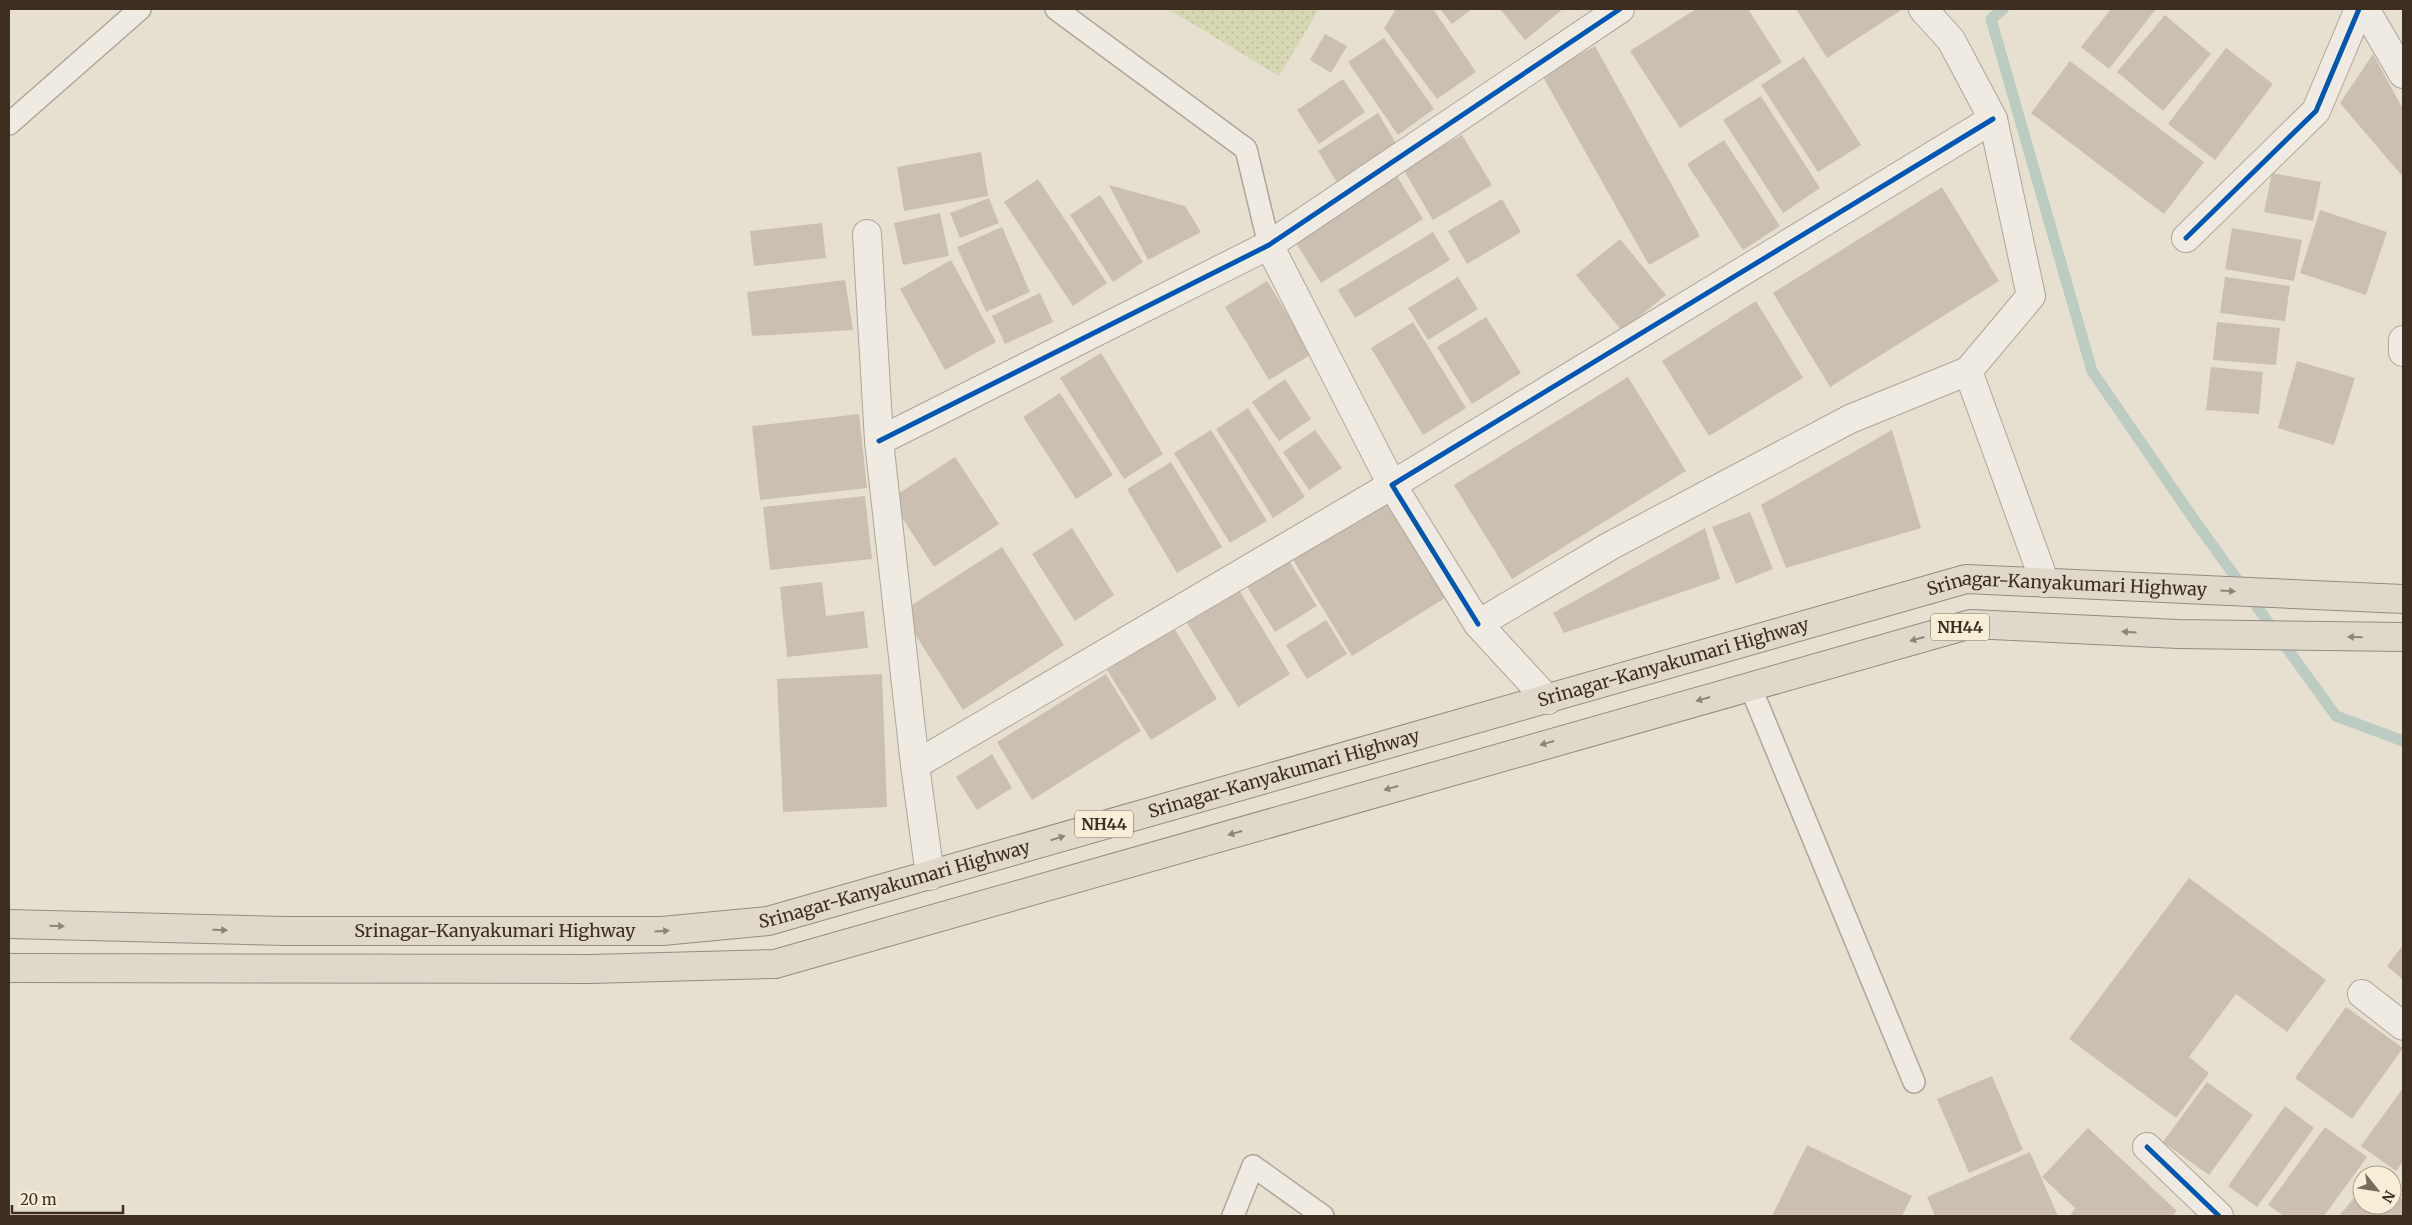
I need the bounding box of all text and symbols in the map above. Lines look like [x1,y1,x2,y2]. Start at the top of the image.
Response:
street label: Srinagar-Kanyakumari Highway [1924,567,2208,601]
one-way arrow [2220,588,2236,596]
street label: Srinagar-Kanyakumari Highway [1535,612,1812,712]
road number: NH44 [1931,614,1989,640]
one-way arrow [2121,627,2137,635]
one-way arrow [2346,632,2362,640]
one-way arrow [1909,636,1924,644]
one-way arrow [1696,696,1711,704]
street label: Srinagar-Kanyakumari Highway [1145,723,1423,823]
one-way arrow [1539,740,1554,748]
one-way arrow [1383,785,1398,793]
road number: NH44 [1075,811,1133,838]
one-way arrow [1227,830,1242,838]
one-way arrow [1050,834,1065,842]
street label: Srinagar-Kanyakumari Highway [758,835,1033,933]
street label: Srinagar-Kanyakumari Highway [354,919,636,942]
one-way arrow [50,922,66,930]
one-way arrow [212,926,228,934]
one-way arrow [655,926,671,934]
north arrow [2352,1165,2402,1215]
scale bar [12,1182,124,1214]
text: N [2378,1187,2399,1206]
text: 20 m [20,1190,57,1209]

